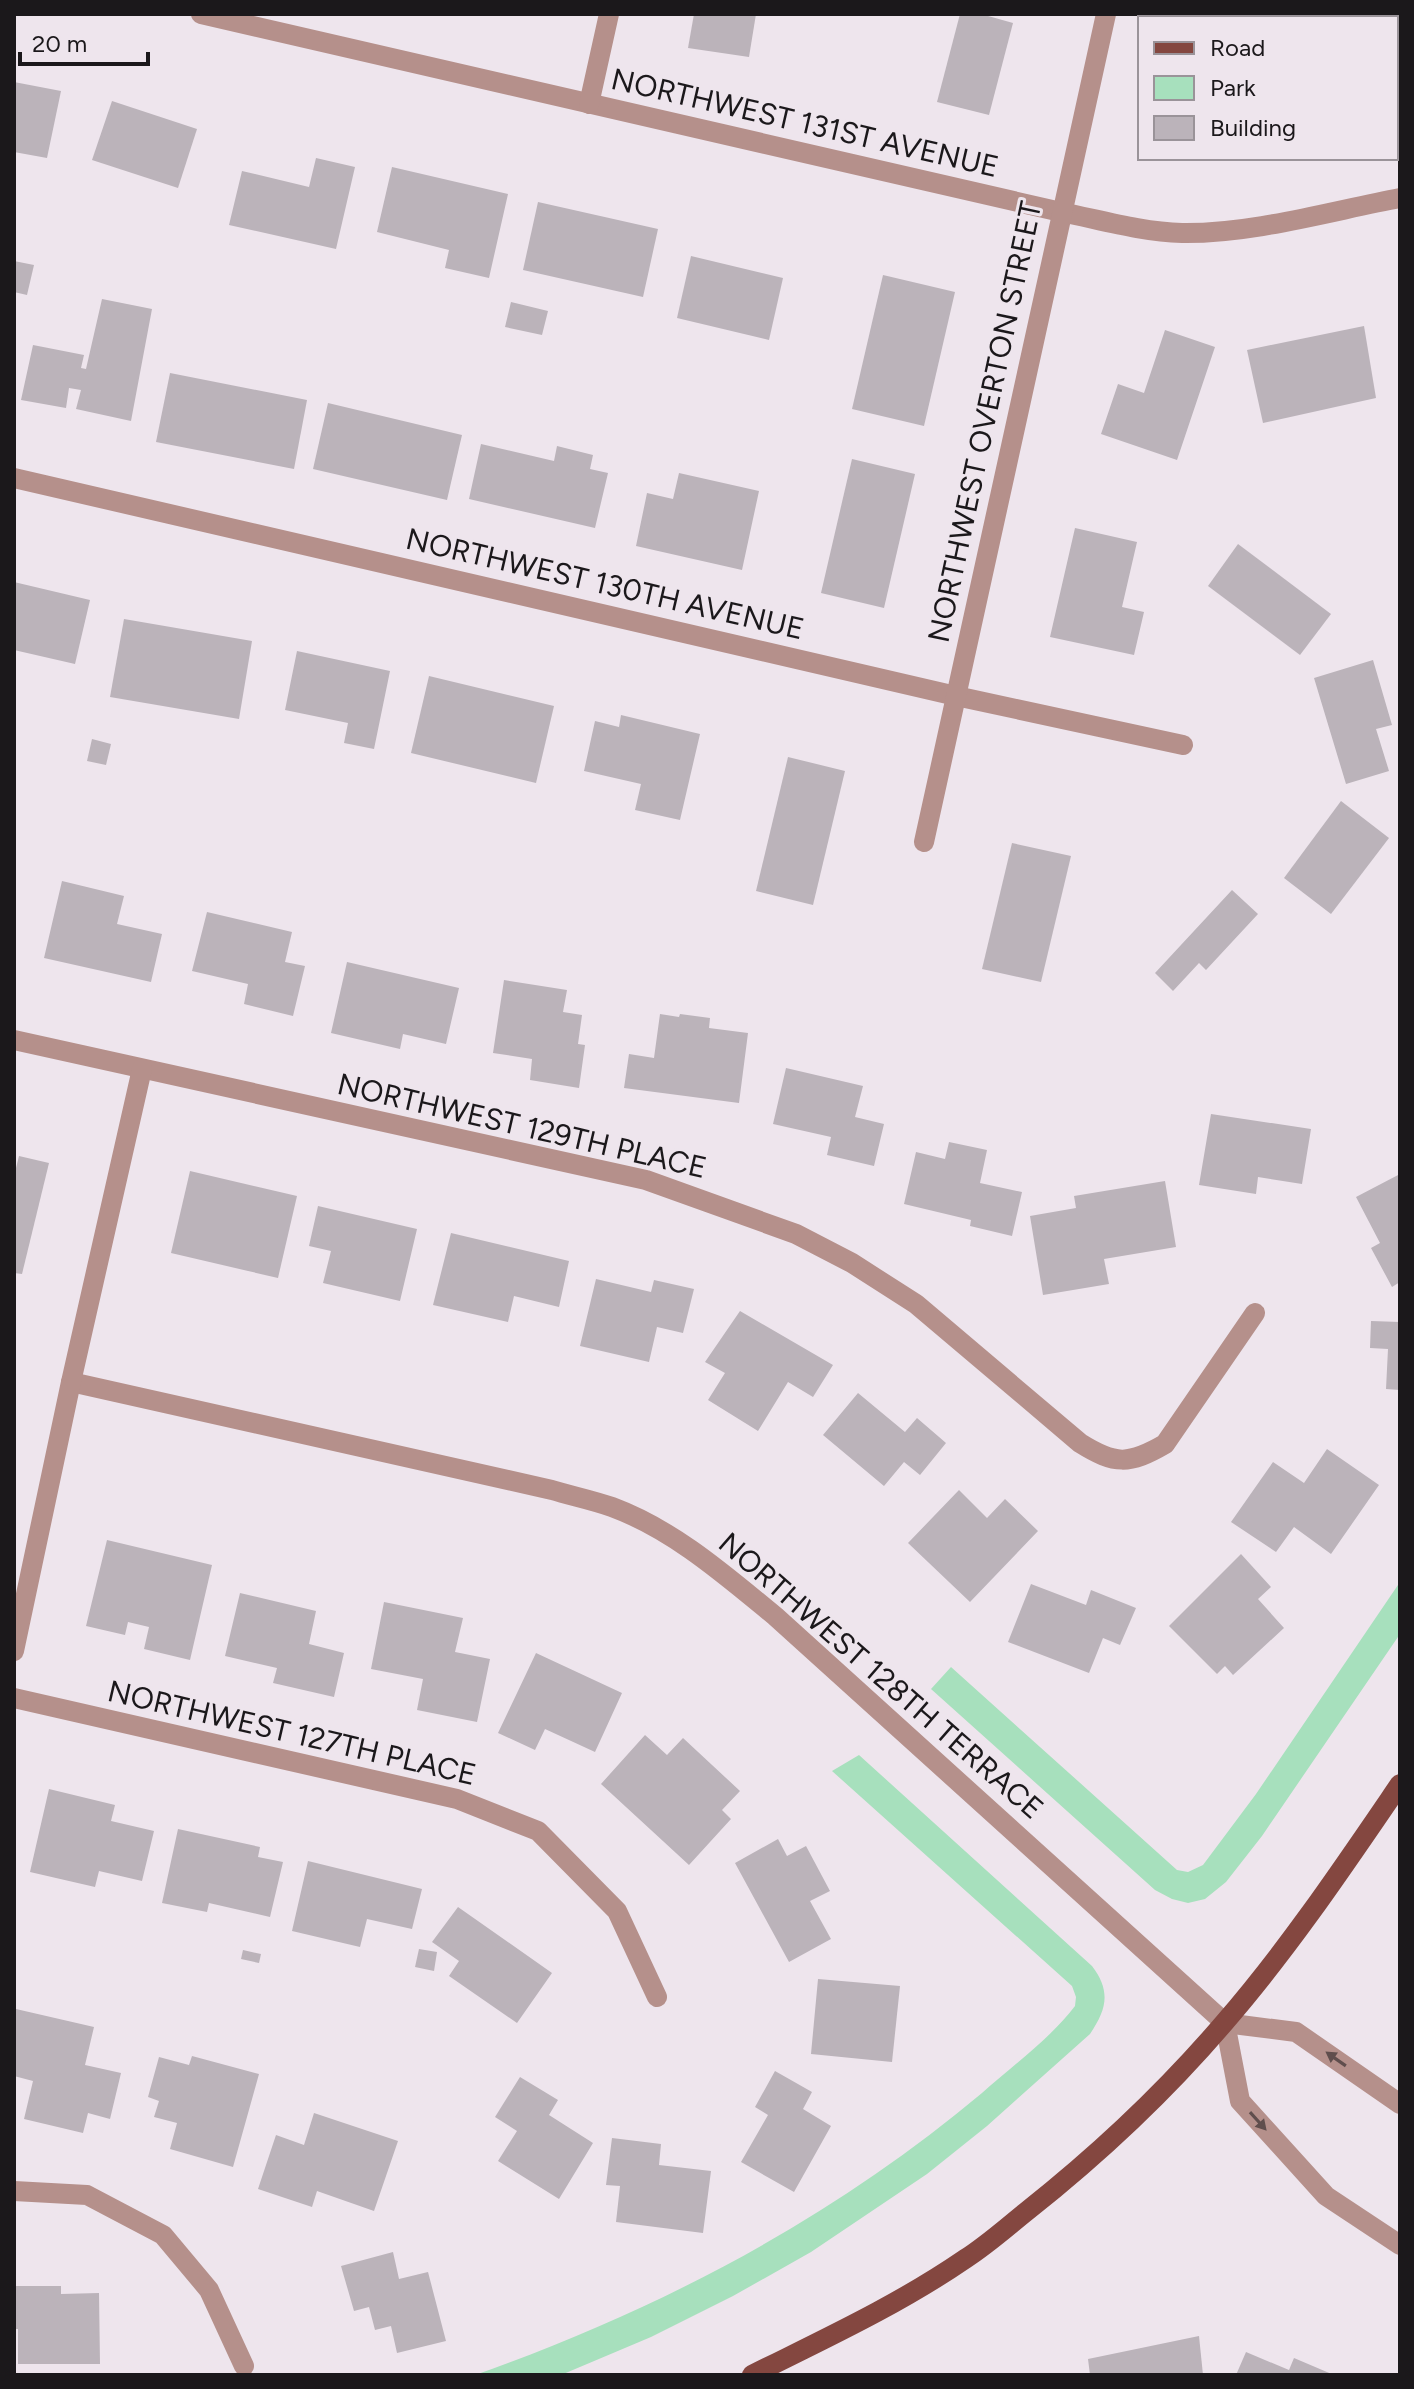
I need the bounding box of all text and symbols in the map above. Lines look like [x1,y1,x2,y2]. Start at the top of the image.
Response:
scale bar [20,16,148,66]
legend [1138,16,1398,160]
text: 20 m [32,29,87,58]
text: Road [1210,33,1265,62]
street label: NORTHWEST 131ST AVENUE [608,60,1002,185]
text: Park [1210,73,1256,102]
text: Building [1210,113,1296,142]
street label: NORTHWEST OVERTON STREET [920,198,1049,646]
street label: NORTHWEST 130TH AVENUE [402,520,808,647]
street label: NORTHWEST 129TH PLACE [334,1065,710,1186]
street label: NORTHWEST 128TH TERRACE [711,1524,1051,1827]
street label: NORTHWEST 127TH PLACE [104,1672,480,1793]
one-way arrow [1325,2052,1346,2067]
one-way arrow [1248,2111,1266,2130]

